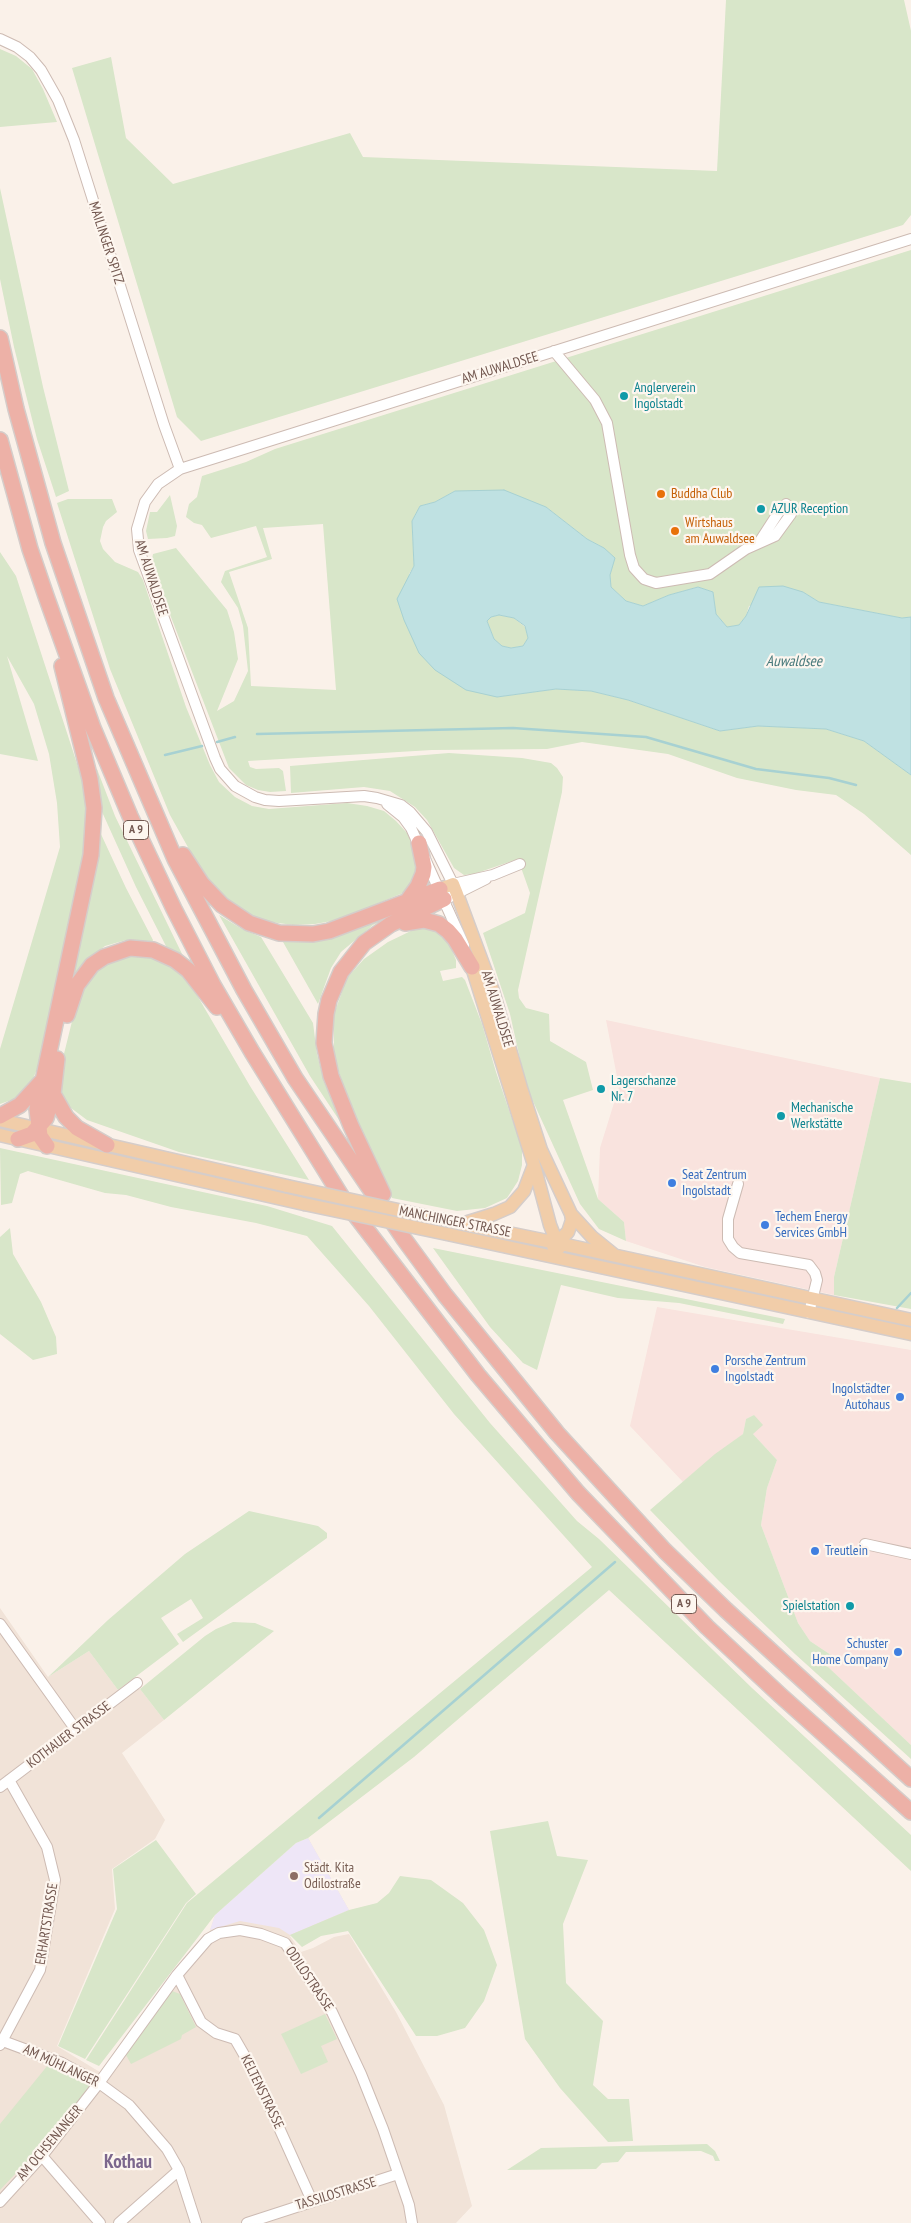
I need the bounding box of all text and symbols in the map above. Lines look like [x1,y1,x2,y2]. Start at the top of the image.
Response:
street label: MAILINGER SPITZ [85,200,127,286]
street label: AM AUWALDSEE [460,348,540,388]
place label: Anglerverein Ingolstadt [634,380,696,412]
marker: Anglerverein Ingolstadt [618,390,630,402]
place label: Buddha Club [671,486,732,502]
marker: Buddha Club [655,488,667,500]
place label: AZUR Reception [771,501,848,517]
marker: AZUR Reception [755,503,767,515]
place label: Wirtshaus am Auwaldsee [685,515,755,548]
marker: Wirtshaus am Auwaldsee [669,525,681,537]
street label: AM AUWALDSEE [131,538,171,618]
water label: Auwaldsee [766,653,822,671]
road number: A 9 [124,820,148,840]
street label: AM AUWALDSEE [477,969,517,1049]
place label: Lagerschanze Nr. 7 [611,1073,676,1106]
marker: Lagerschanze Nr. 7 [595,1083,607,1095]
place label: Mechanische Werkstätte [791,1100,853,1132]
marker: Mechanische Werkstätte [775,1110,787,1122]
place label: Seat Zentrum Ingolstadt [682,1167,747,1200]
marker: Seat Zentrum Ingolstadt [666,1177,678,1189]
street label: MANCHINGER STRASSE [398,1203,512,1241]
place label: Techem Energy Services GmbH [775,1209,848,1242]
marker: Techem Energy Services GmbH [759,1219,771,1231]
place label: Porsche Zentrum Ingolstadt [725,1353,806,1385]
marker: Porsche Zentrum Ingolstadt [709,1363,721,1375]
place label: Ingolstädter Autohaus [832,1381,890,1414]
marker: Ingolstädter Autohaus [894,1391,906,1403]
place label: Treutlein [825,1543,868,1559]
marker: Treutlein [809,1545,821,1557]
road number: A 9 [672,1595,696,1614]
place label: Spielstation [783,1598,840,1614]
marker: Spielstation [844,1600,856,1612]
place label: Schuster Home Company [812,1636,888,1668]
marker: Schuster Home Company [892,1646,904,1658]
street label: KOTHAUER STRASSE [24,1698,114,1772]
place label: Städt. Kita Odilostraße [304,1860,361,1892]
marker: Städt. Kita Odilostraße [288,1870,300,1882]
street label: ERHARTSTRASSE [32,1882,62,1966]
street label: ODILOSTRASSE [281,1944,337,2014]
street label: AM MÜHLANGER [20,2041,102,2091]
street label: KELTENSTRASSE [237,2052,287,2132]
street label: AM OCHSENANGER [14,2102,86,2184]
district label: Kothau [104,2152,152,2174]
street label: TASSILOSTRASSE [294,2174,378,2214]

